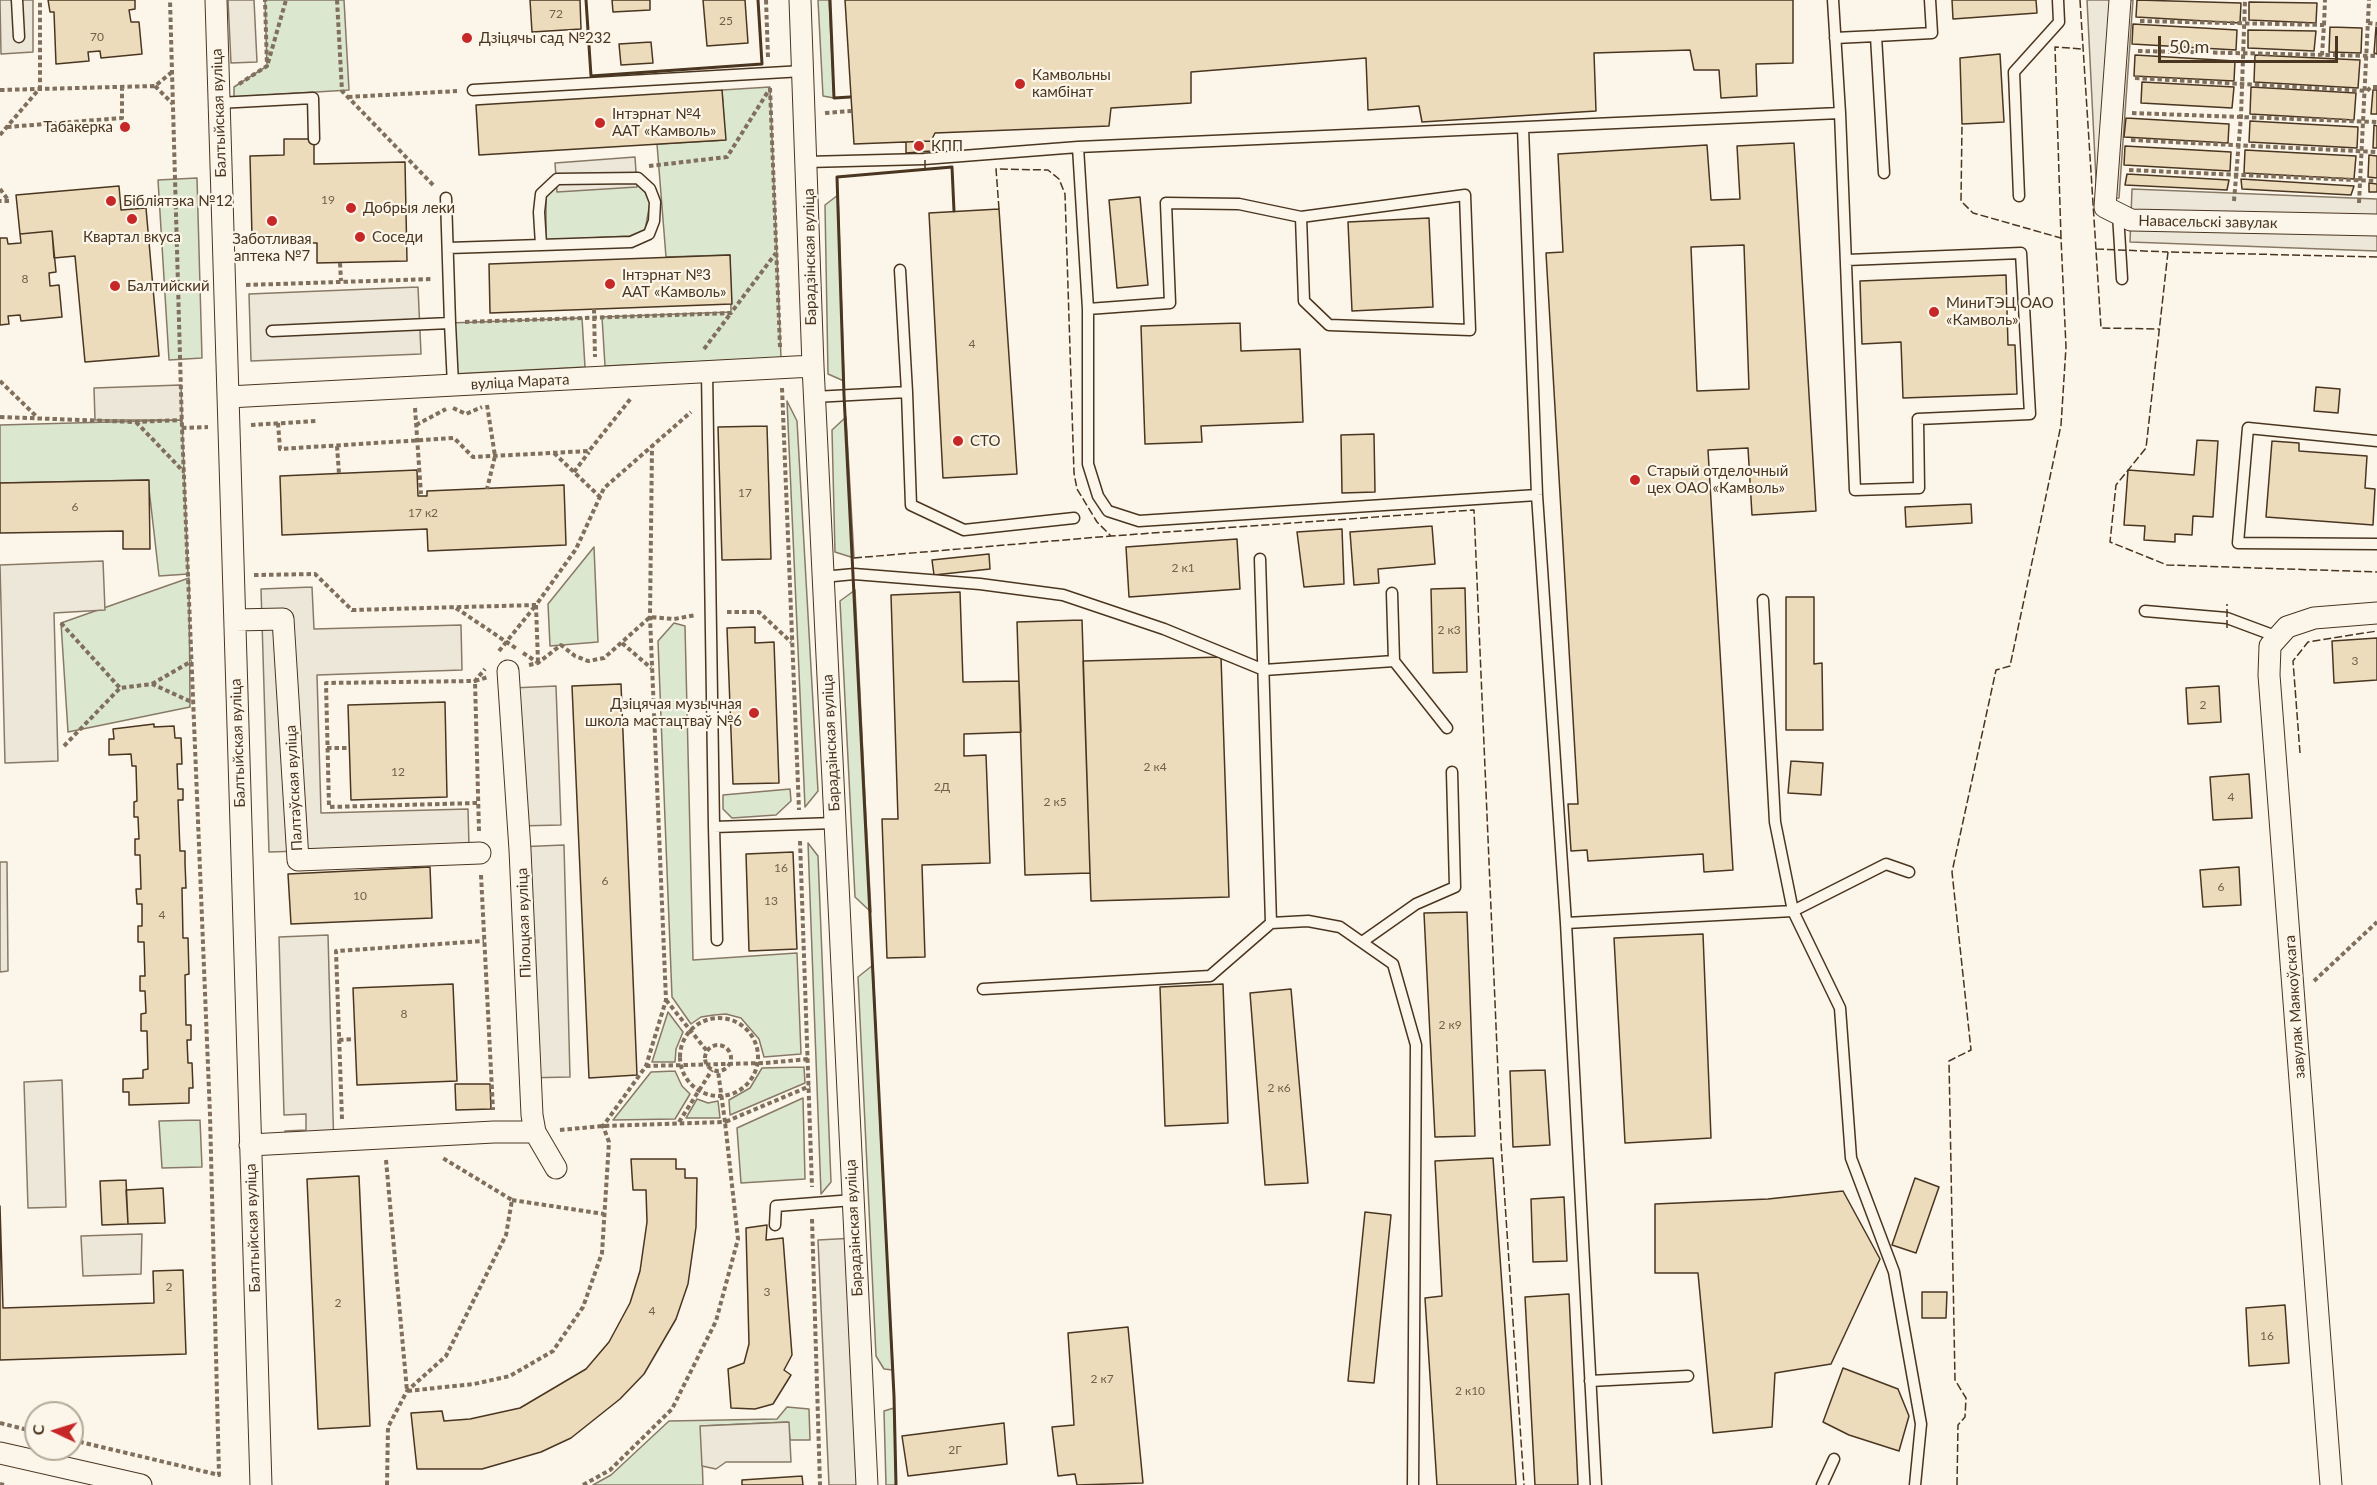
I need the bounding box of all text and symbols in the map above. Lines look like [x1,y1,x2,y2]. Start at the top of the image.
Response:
house number: 72 [549,7,563,21]
house number: 25 [719,14,733,28]
scale bar [2161,24,2341,62]
place label: Дзіцячы сад №232 [479,29,611,47]
house number: 70 [90,30,104,44]
marker: Дзіцячы сад №232 [460,31,474,45]
text: 50 m [2169,35,2209,57]
street label: Балтыйская вуліца [208,48,230,178]
place label: Камвольны камбінат [1032,66,1111,101]
marker: Камвольны камбінат [1013,77,1027,91]
place label: Інтэрнат №4 ААТ «Камволь» [612,105,716,140]
marker: Інтэрнат №4 ААТ «Камволь» [593,116,607,130]
place label: Табакерка [43,118,113,136]
marker: Табакерка [118,120,132,134]
place label: КПП [931,137,963,155]
marker: КПП [912,139,926,153]
street label: Барадзінская вуліца [800,188,820,326]
place label: Бібліятэка №12 [123,192,233,210]
house number: 19 [321,193,335,207]
marker: Бібліятэка №12 [104,194,118,208]
place label: Добрыя леки [363,199,455,217]
marker: Добрыя леки [344,201,358,215]
marker: Квартал вкуса [125,212,139,226]
street label: Навасельскі завулак [2138,212,2278,232]
marker: Заботливая аптека №7 [265,214,279,228]
place label: Квартал вкуса [83,228,181,246]
place label: Соседи [372,228,423,246]
place label: Заботливая аптека №7 [232,230,312,265]
marker: Соседи [353,230,367,244]
place label: Інтэрнат №3 ААТ «Камволь» [622,266,726,301]
house number: 8 [22,272,28,286]
place label: Балтийский [127,277,210,295]
marker: Інтэрнат №3 ААТ «Камволь» [603,277,617,291]
marker: Балтийский [108,279,122,293]
place label: МиниТЭЦ ОАО «Камволь» [1946,294,2054,329]
marker: МиниТЭЦ ОАО «Камволь» [1927,305,1941,319]
house number: 4 [969,337,975,351]
street label: вуліца Марата [470,370,570,394]
place label: СТО [970,432,1000,450]
marker: СТО [951,434,965,448]
place label: Старый отделочный цех ОАО «Камволь» [1647,462,1788,497]
marker: Старый отделочный цех ОАО «Камволь» [1628,473,1642,487]
house number: 17 [738,486,752,500]
house number: 6 [72,500,78,514]
house number: 17 к2 [408,506,438,520]
house number: 2 к1 [1171,561,1195,575]
house number: 2 к3 [1437,623,1461,637]
house number: 3 [2352,654,2358,668]
street label: Барадзінская вуліца [818,674,844,812]
street label: Балтыйская вуліца [227,678,249,808]
place label: Дзіцячая музычная школа мастацтваў №6 [585,695,742,730]
house number: 2 [2200,698,2206,712]
marker: Дзіцячая музычная школа мастацтваў №6 [747,706,761,720]
street label: Палтаўская вуліца [282,725,306,851]
house number: 2 к4 [1143,760,1167,774]
house number: 12 [391,765,405,779]
house number: 2Д [934,780,950,794]
house number: 4 [2228,790,2234,804]
house number: 2 к5 [1043,795,1067,809]
house number: 16 [774,861,788,875]
street label: Пілоцкая вуліца [513,867,535,979]
house number: 6 [602,874,608,888]
house number: 6 [2218,880,2224,894]
house number: 10 [353,889,367,903]
house number: 13 [764,894,778,908]
house number: 4 [159,908,165,922]
street label: завулак Маякоўскага [2281,935,2309,1079]
house number: 8 [401,1007,407,1021]
house number: 2 к9 [1438,1018,1462,1032]
house number: 2 к6 [1267,1081,1291,1095]
street label: Барадзінская вуліца [841,1159,867,1297]
street label: Балтыйская вуліца [242,1163,264,1293]
house number: 2 [166,1280,172,1294]
house number: 3 [764,1285,770,1299]
house number: 2 [335,1296,341,1310]
house number: 4 [649,1304,655,1318]
house number: 16 [2260,1329,2274,1343]
house number: 2 к7 [1090,1372,1114,1386]
house number: 2 к10 [1455,1384,1485,1398]
north arrow [24,1401,84,1461]
text: С [28,1424,47,1436]
house number: 2Г [948,1443,962,1457]

